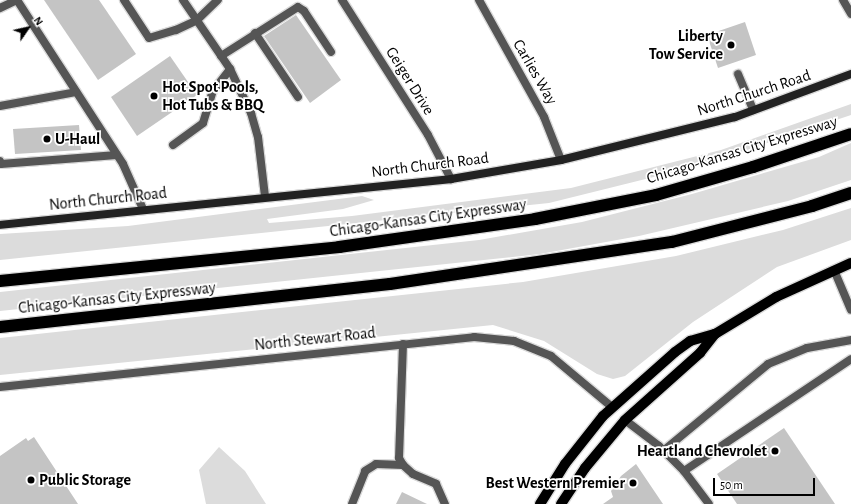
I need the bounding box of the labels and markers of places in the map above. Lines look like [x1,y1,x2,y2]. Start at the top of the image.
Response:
place label: Liberty Tow Service [649,26,723,64]
marker: Liberty Tow Service [726,40,736,50]
place label: Hot Spot Pools, Hot Tubs & BBQ [162,77,264,115]
marker: Hot Spot Pools, Hot Tubs & BBQ [149,91,159,101]
place label: U-Haul [55,129,100,149]
marker: U-Haul [42,134,52,144]
place label: Heartland Chevrolet [637,441,767,461]
marker: Heartland Chevrolet [770,446,780,456]
place label: Public Storage [39,470,131,490]
place label: Best Western Premier [486,473,625,493]
marker: Public Storage [26,475,36,485]
marker: Best Western Premier [628,478,638,488]

